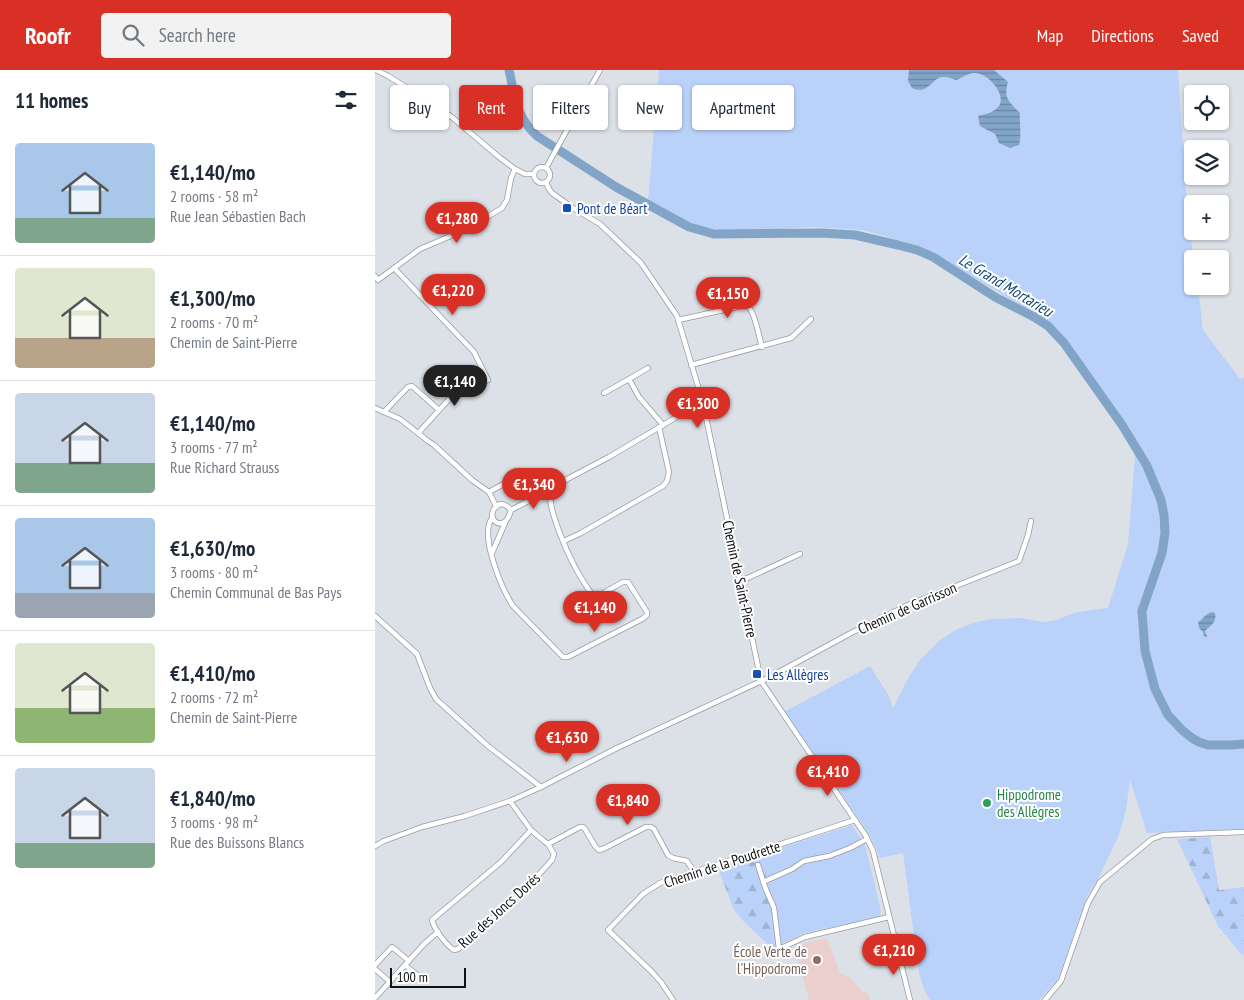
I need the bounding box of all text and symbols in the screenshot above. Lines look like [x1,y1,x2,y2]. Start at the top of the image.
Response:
search box [101,13,451,58]
text: Roofr [25,20,71,51]
icon: search [119,21,147,49]
text: Search here [159,23,236,47]
text: Map [1037,24,1063,47]
text: Directions [1091,24,1154,47]
text: Saved [1182,24,1219,47]
chip: Buy [390,85,449,130]
chip: Rent [459,85,523,130]
chip: Filters [533,85,608,130]
chip: New [618,85,682,130]
chip: Apartment [692,85,794,130]
map controls [1184,85,1229,295]
button: locate [1184,85,1229,130]
icon: filters [332,86,360,114]
text: 11 homes [15,87,88,114]
button: layers [1184,140,1229,185]
text: €1,140/mo [170,159,255,186]
icon: home [55,163,115,223]
text: 2 rooms · 58 m² [170,186,258,206]
button: + [1184,195,1229,240]
place label: Pont de Béart [577,199,647,218]
pin: €1,280 [416,202,498,244]
marker: Pont de Béart [561,202,573,214]
text: Rue Jean Sébastien Bach [170,206,306,226]
text: €1,280 [436,208,478,228]
water label: Le Grand Mortarieu [955,249,1057,321]
button: − [1184,250,1229,295]
pin: €1,220 [412,274,494,316]
pin: €1,150 [687,276,769,319]
text: €1,220 [432,280,474,300]
text: €1,150 [707,283,749,303]
text: €1,300/mo [170,285,255,312]
icon: home [55,288,115,348]
text: 2 rooms · 70 m² [170,312,258,332]
text: Chemin de Saint-Pierre [170,332,297,352]
pin: €1,140 [414,364,496,407]
text: €1,140 [434,371,476,391]
pin: €1,300 [657,386,739,429]
text: €1,300 [677,393,719,413]
text: €1,140/mo [170,410,255,437]
icon: home [55,413,115,473]
text: 3 rooms · 77 m² [170,437,258,457]
text: Rue Richard Strauss [170,457,279,477]
pin: €1,340 [493,468,575,510]
text: €1,340 [513,474,555,494]
street label: Chemin de Saint-Pierre [718,519,762,639]
text: €1,630/mo [170,535,255,562]
icon: home [55,538,115,598]
text: 3 rooms · 80 m² [170,562,258,582]
street label: Chemin de Garrisson [855,578,959,638]
text: Chemin Communal de Bas Pays [170,582,342,602]
pin: €1,140 [554,590,636,633]
text: €1,140 [574,597,616,617]
text: €1,410/mo [170,660,255,687]
icon: home [55,663,115,723]
place label: Les Allègres [767,665,829,684]
marker: Les Allègres [751,668,763,680]
text: 2 rooms · 72 m² [170,687,258,707]
text: Chemin de Saint-Pierre [170,707,297,727]
pin: €1,630 [526,720,608,763]
text: €1,630 [546,727,588,747]
pin: €1,410 [787,754,869,797]
text: €1,410 [807,761,849,781]
pin: €1,840 [587,784,669,826]
text: €1,840/mo [170,785,255,812]
place label: Hippodrome des Allègres [997,785,1061,821]
icon: home [55,788,115,848]
text: €1,840 [607,790,649,810]
marker: Hippodrome des Allègres [981,797,993,809]
text: 3 rooms · 98 m² [170,812,258,832]
text: Rue des Buissons Blancs [170,832,304,852]
street label: Chemin de la Poudrette [661,836,783,892]
street label: Rue des Joncs Dorés [454,868,544,952]
pin: €1,210 [853,934,935,976]
text: €1,210 [873,940,915,960]
place label: École Verte de l'Hippodrome [734,942,807,978]
marker: École Verte de l'Hippodrome [811,954,823,966]
scale bar [390,965,466,988]
text: 100 m [397,968,428,986]

